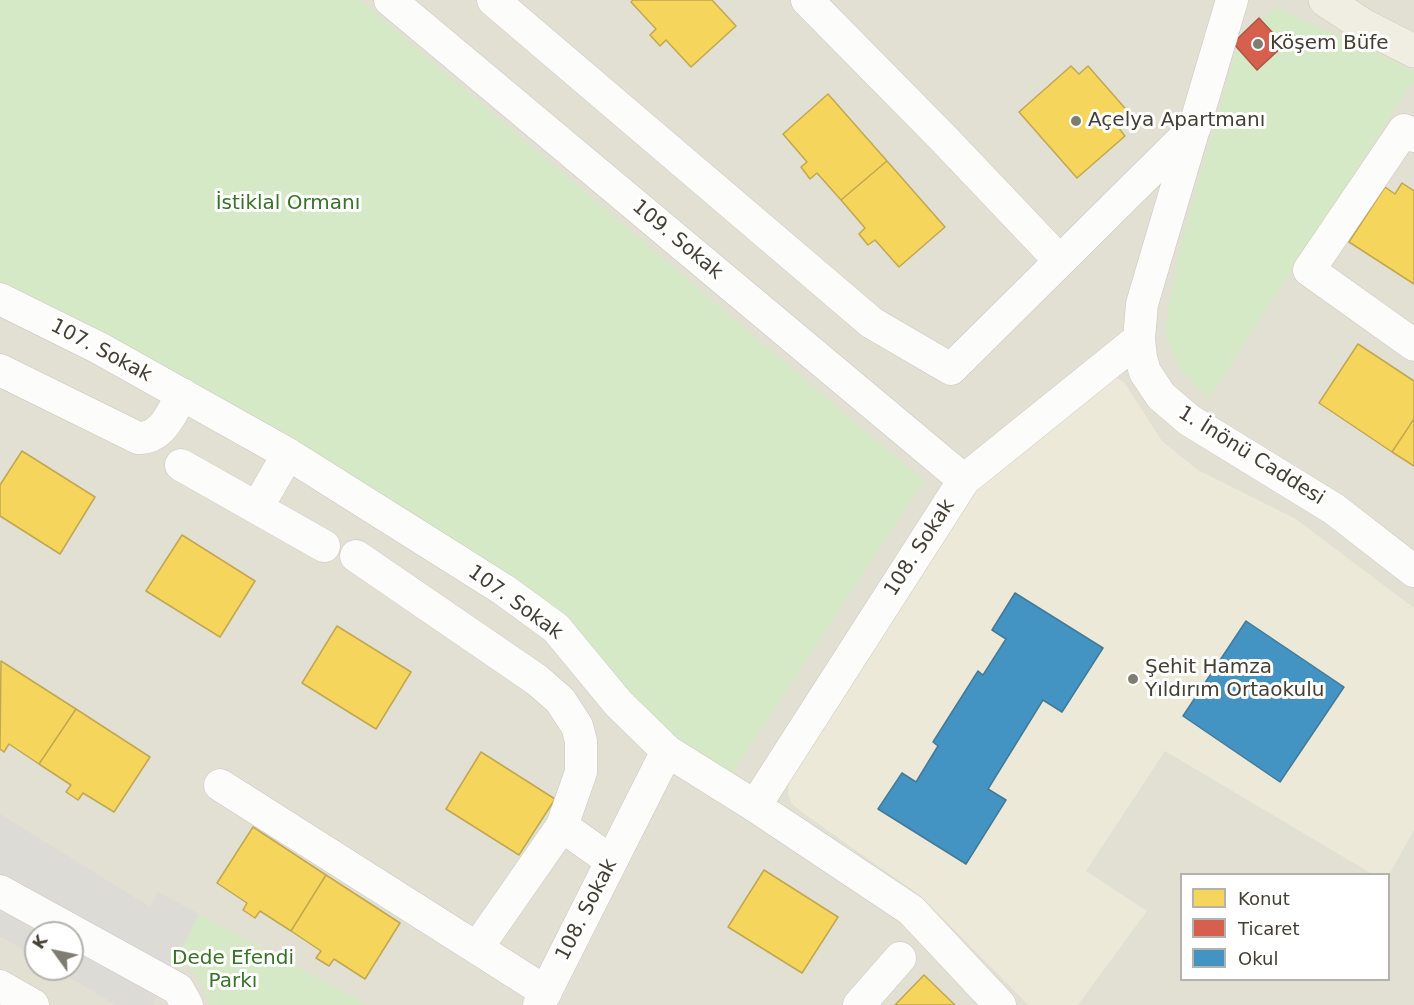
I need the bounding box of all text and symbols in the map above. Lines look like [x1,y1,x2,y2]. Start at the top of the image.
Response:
place label: Köşem Büfe [1270,32,1389,56]
marker: Köşem Büfe [1251,37,1265,51]
place label: Açelya Apartmanı [1088,109,1265,133]
marker: Açelya Apartmanı [1069,114,1083,128]
park label: İstiklal Ormanı [216,192,360,216]
street label: 109. Sokak [627,195,727,285]
street label: 107. Sokak [46,314,156,388]
street label: 1. İnönü Caddesi [1173,401,1329,511]
street label: 108. Sokak [880,495,960,601]
street label: 107. Sokak [463,561,567,645]
place label: Şehit Hamza Yıldırım Ortaokulu [1145,656,1324,703]
marker: Şehit Hamza Yıldırım Ortaokulu [1126,672,1140,686]
street label: 108. Sokak [551,855,623,965]
legend [1180,873,1390,981]
text: Konut [1238,888,1290,909]
text: Ticaret [1238,918,1300,939]
north arrow [24,921,84,981]
text: K [29,932,52,952]
park label: Dede Efendi Parkı [172,947,294,994]
text: Okul [1238,948,1278,969]

